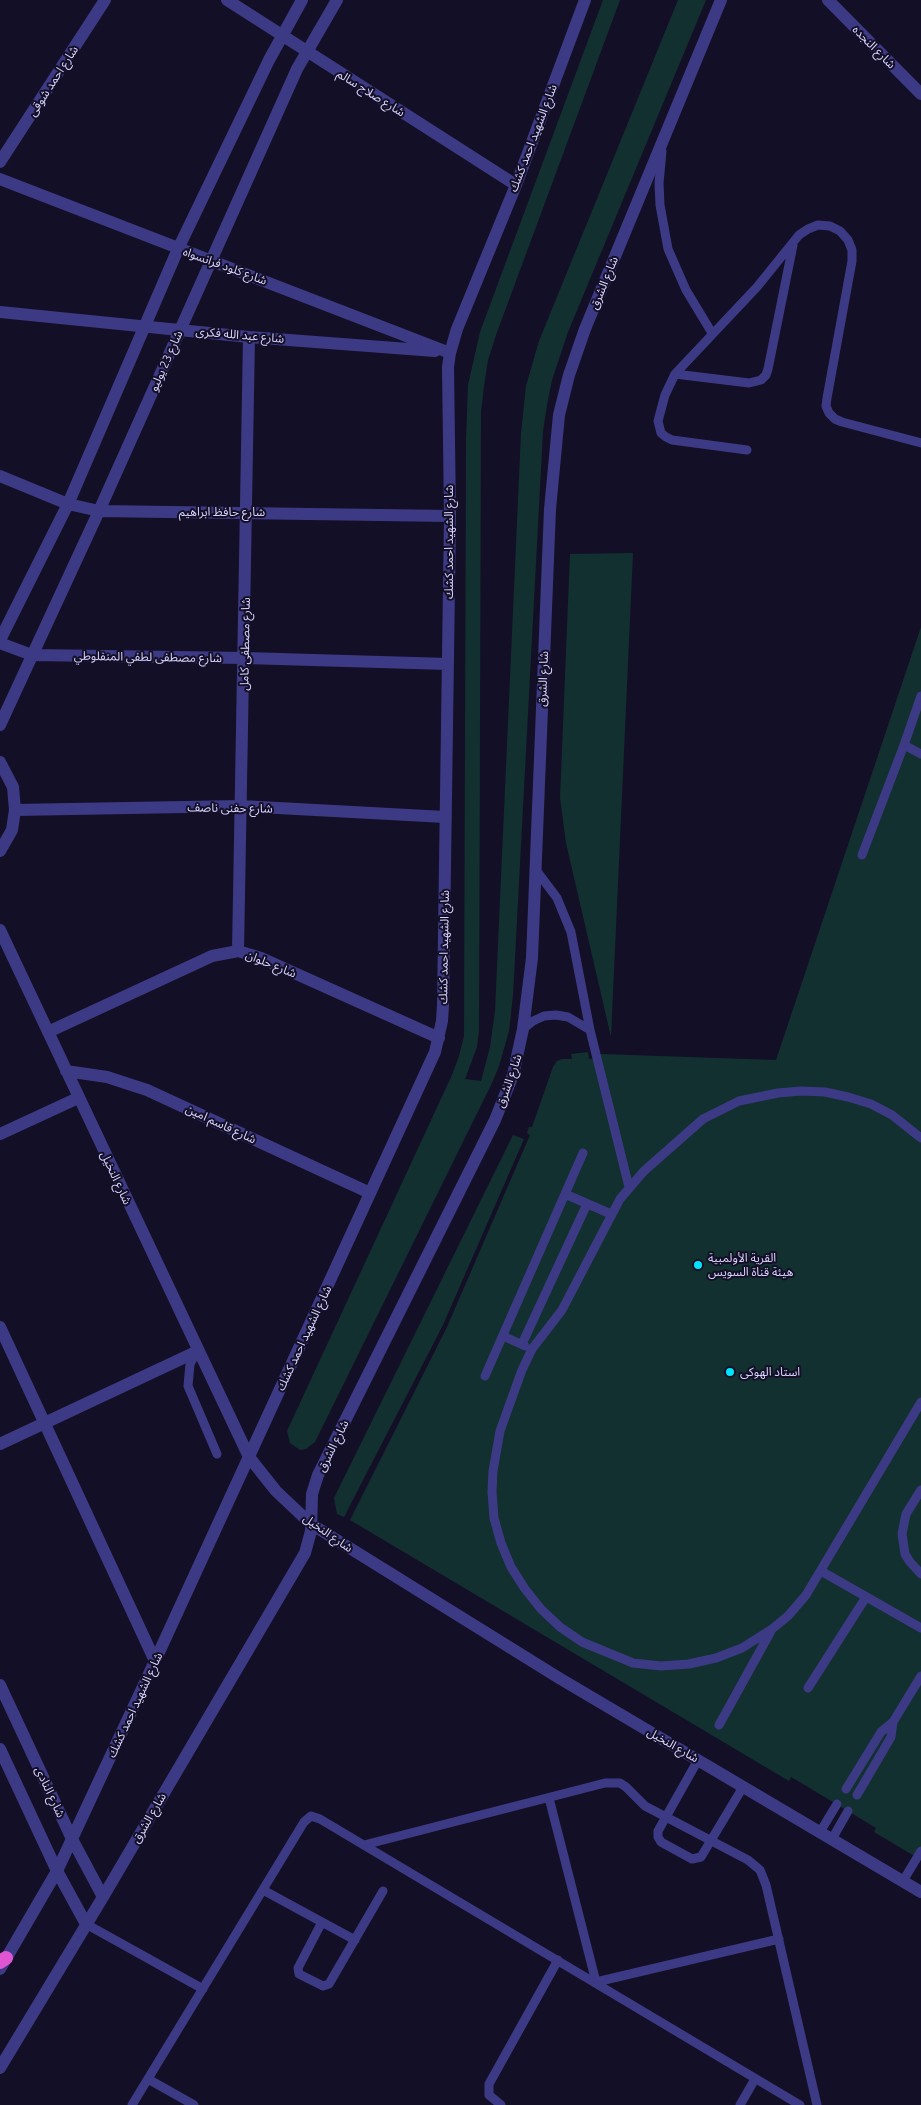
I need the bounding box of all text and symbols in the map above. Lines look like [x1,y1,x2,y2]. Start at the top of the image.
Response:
street label: شارع النجده [849,22,899,72]
street label: شارع احمد شوقى [25,43,81,119]
street label: شارع صلاح سالم [334,66,408,120]
street label: شارع الشهيد احمد كشك [506,82,560,194]
street label: شارع كلود فرانسواه [181,244,269,288]
street label: شارع الشرق [587,254,621,312]
street label: شارع عبد الله فكرى [195,324,285,346]
street label: شارع 23 يوليو [146,328,186,394]
street label: شارع الشهيد احمد كشك [442,485,456,599]
street label: شارع حافظ ابراهيم [179,505,265,519]
street label: شارع مصطفى كامل [237,597,253,691]
street label: شارع مصطفى لطفي المنفلوطي [74,649,222,665]
street label: شارع الشرق [535,651,551,707]
street label: شارع حفنى ناصف [187,800,273,816]
street label: شارع الشهيد احمد كشك [436,890,452,1004]
street label: شارع حلوان [243,947,299,981]
street label: شارع الشرق [493,1052,525,1110]
street label: شارع قاسم امين [183,1101,259,1147]
street label: شارع النخيل [97,1149,135,1207]
place label: القرية الأولمبية هيئة قناة السويس [708,1251,793,1279]
marker: القرية الأولمبية هيئة قناة السويس [692,1259,704,1271]
street label: شارع الشهيد احمد كشك [273,1283,335,1393]
place label: استاد الهوكى [740,1365,800,1379]
marker: استاد الهوكى [724,1366,736,1378]
street label: شارع الشرق [314,1418,352,1474]
street label: شارع النخيل [300,1511,356,1555]
street label: شارع الشهيد احمد كشك [104,1650,166,1760]
street label: شارع النخيل [645,1724,701,1766]
street label: شارع النادى [32,1764,68,1820]
street label: شارع الشرق [129,1790,169,1846]

